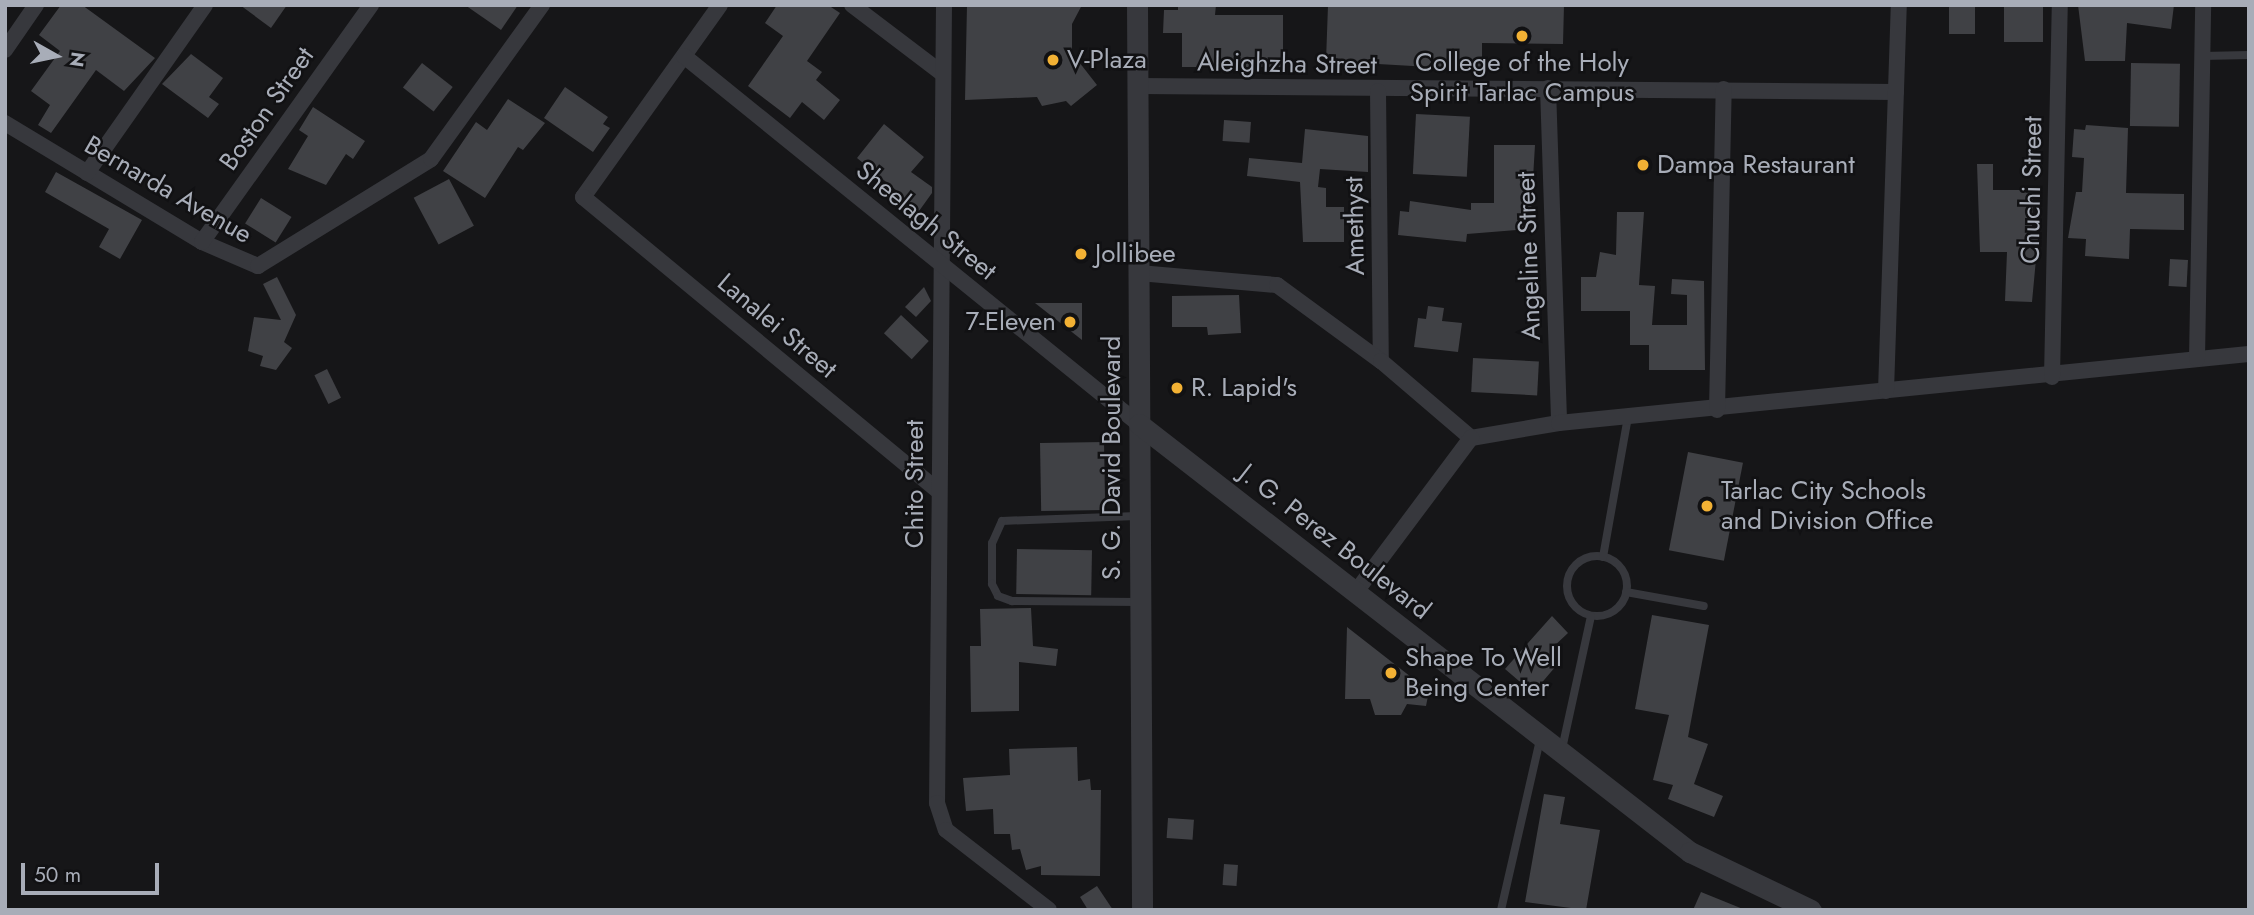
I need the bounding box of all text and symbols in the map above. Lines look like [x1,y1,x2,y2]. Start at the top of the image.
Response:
north arrow [21,21,91,91]
marker: College of the Holy Spirit Tarlac Campus [1514,28,1530,44]
street label: Boston Street [213,41,321,177]
place label: V-Plaza [1067,44,1147,76]
street label: Aleighzha Street [1197,47,1377,81]
place label: College of the Holy Spirit Tarlac Campus [1410,47,1634,108]
text: N [63,50,92,69]
marker: V-Plaza [1045,52,1061,68]
street label: Chuchi Street [2015,116,2049,264]
street label: Bernarda Avenue [79,129,257,251]
place label: Dampa Restaurant [1657,149,1855,181]
street label: Sheelagh Street [850,155,1002,287]
marker: Dampa Restaurant [1635,157,1651,173]
street label: Angeline Street [1510,171,1548,341]
street label: Amethyst [1339,176,1371,276]
place label: Jollibee [1095,238,1176,270]
marker: Jollibee [1073,246,1089,262]
street label: Lanalei Street [711,267,843,385]
place label: 7-Eleven [966,306,1056,338]
marker: 7-Eleven [1062,314,1078,330]
street label: S. G. David Boulevard [1096,336,1128,580]
place label: R. Lapid's [1191,372,1297,404]
marker: R. Lapid's [1169,380,1185,396]
street label: Chito Street [899,420,931,548]
street label: J. G. Perez Boulevard [1233,458,1437,626]
place label: Tarlac City Schools and Division Office [1721,475,1933,536]
marker: Tarlac City Schools and Division Office [1699,498,1715,514]
place label: Shape To Well Being Center [1405,642,1562,704]
marker: Shape To Well Being Center [1383,665,1399,681]
scale bar [24,848,163,892]
text: 50 m [34,860,81,890]

